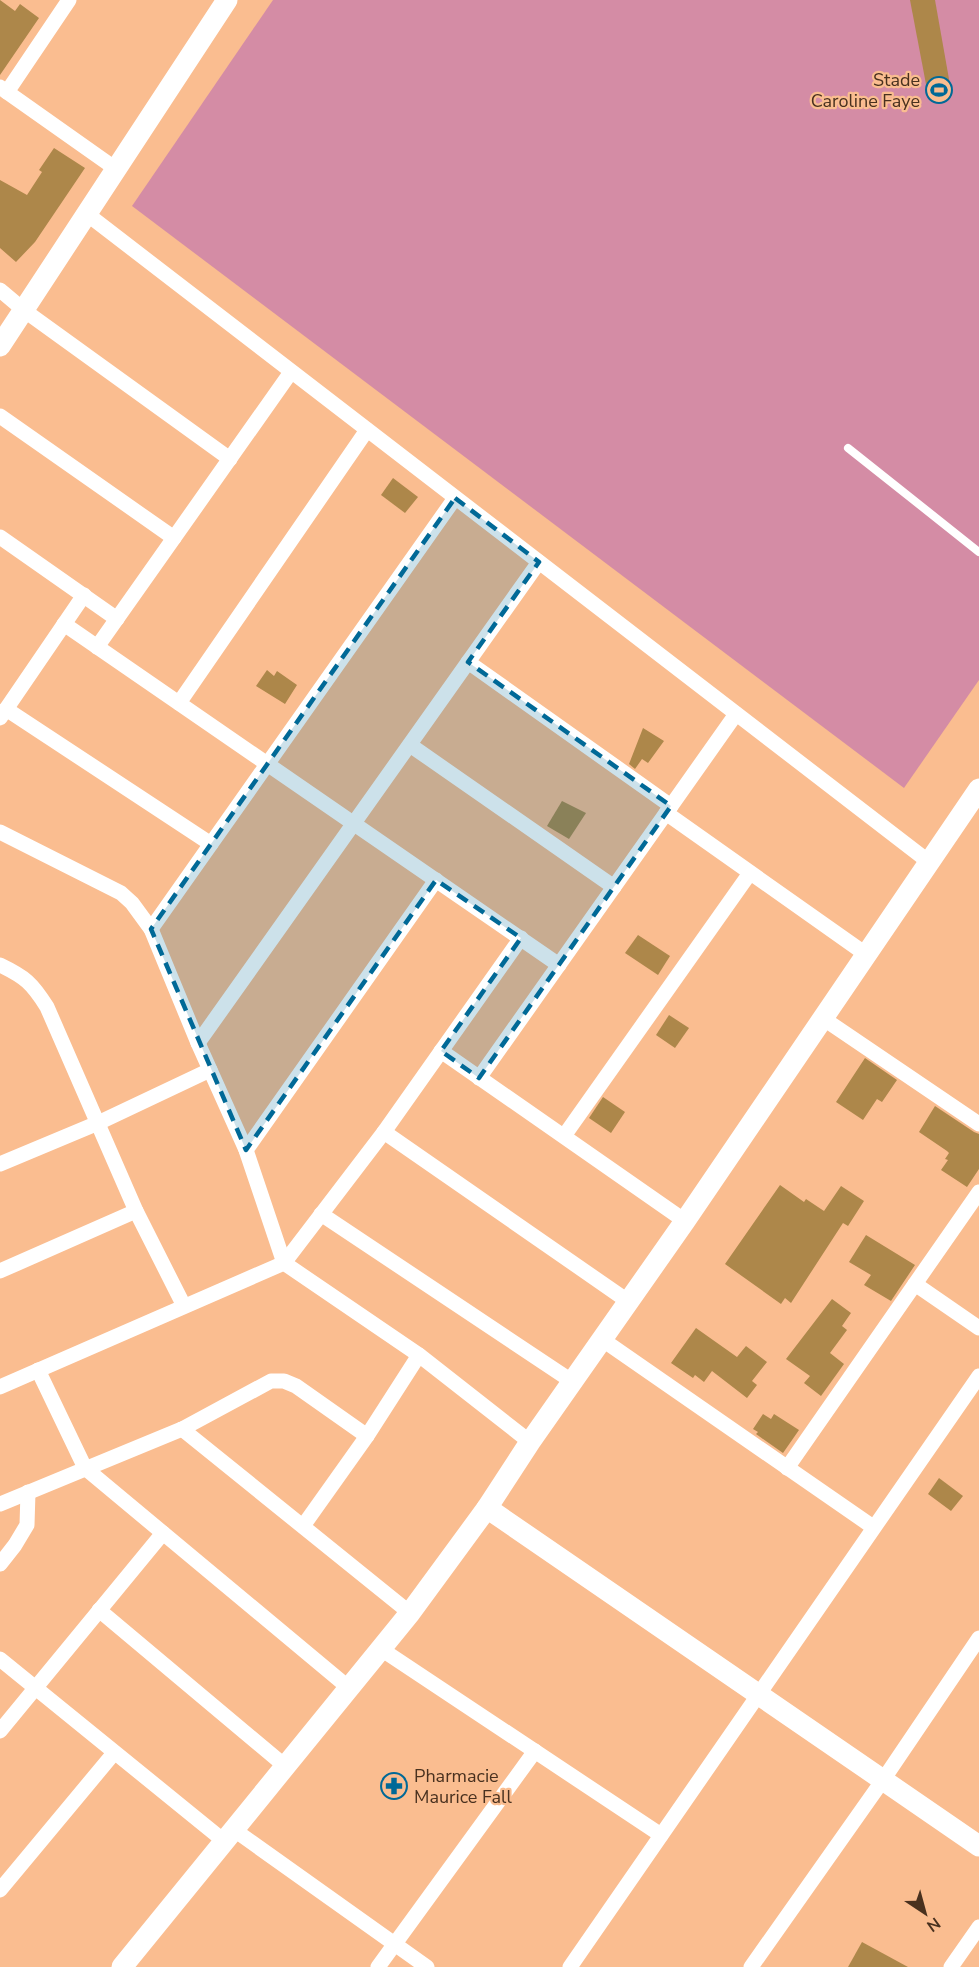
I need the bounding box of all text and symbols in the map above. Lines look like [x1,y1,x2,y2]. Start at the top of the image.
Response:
place label: Stade Caroline Faye [811,68,920,113]
sports icon: Stade Caroline Faye [924,75,954,105]
place label: Pharmacie Maurice Fall [414,1764,512,1809]
pharmacy icon: Pharmacie Maurice Fall [379,1771,409,1801]
north arrow [895,1883,955,1943]
text: N [922,1912,945,1937]

